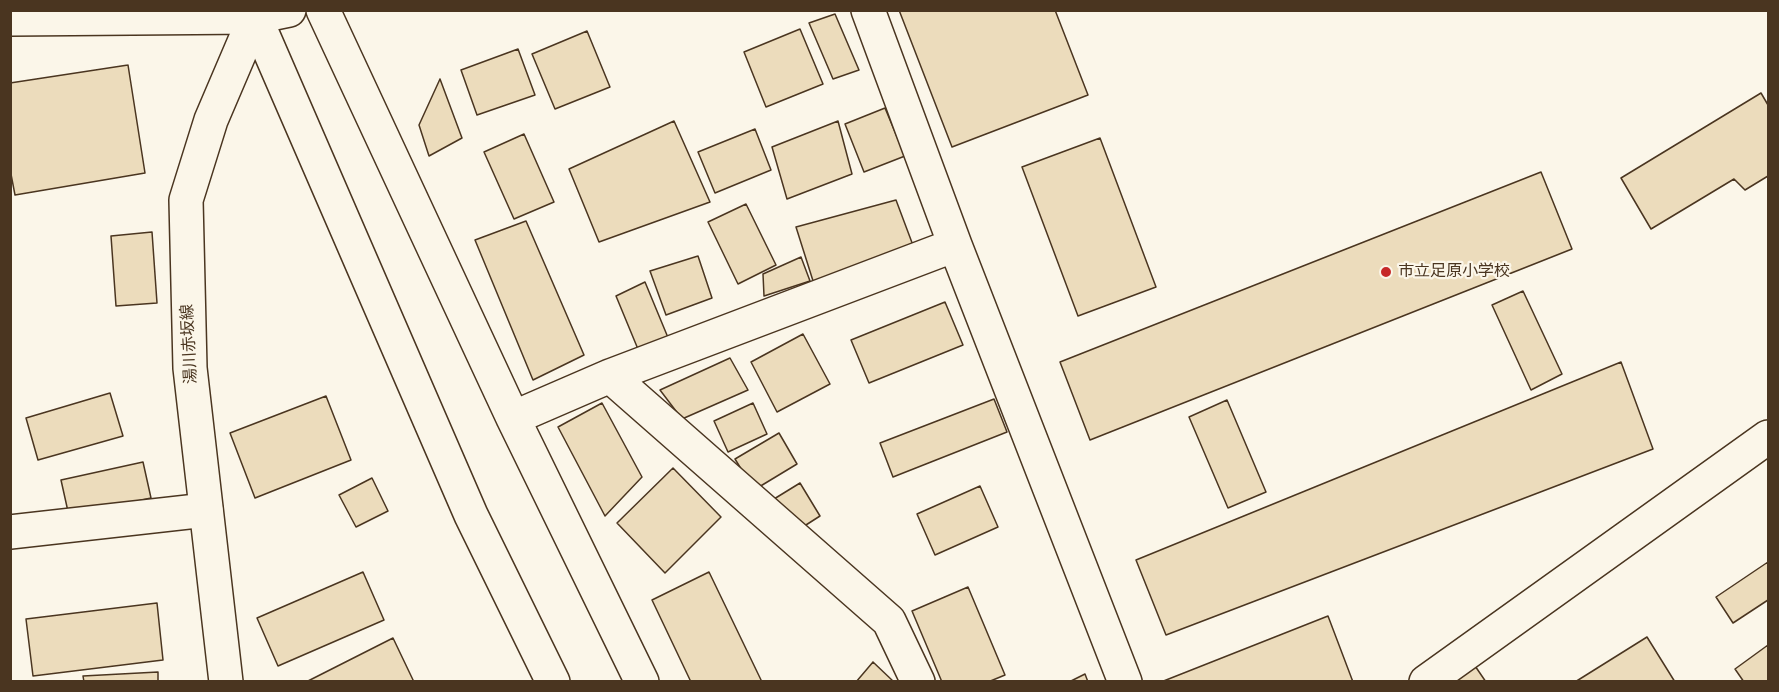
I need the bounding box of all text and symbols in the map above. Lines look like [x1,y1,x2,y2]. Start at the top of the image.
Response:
place label: 市立足原小学校 [1398,262,1510,282]
marker: 市立足原小学校 [1379,265,1393,279]
street label: 湯川赤坂線 [178,304,202,384]

